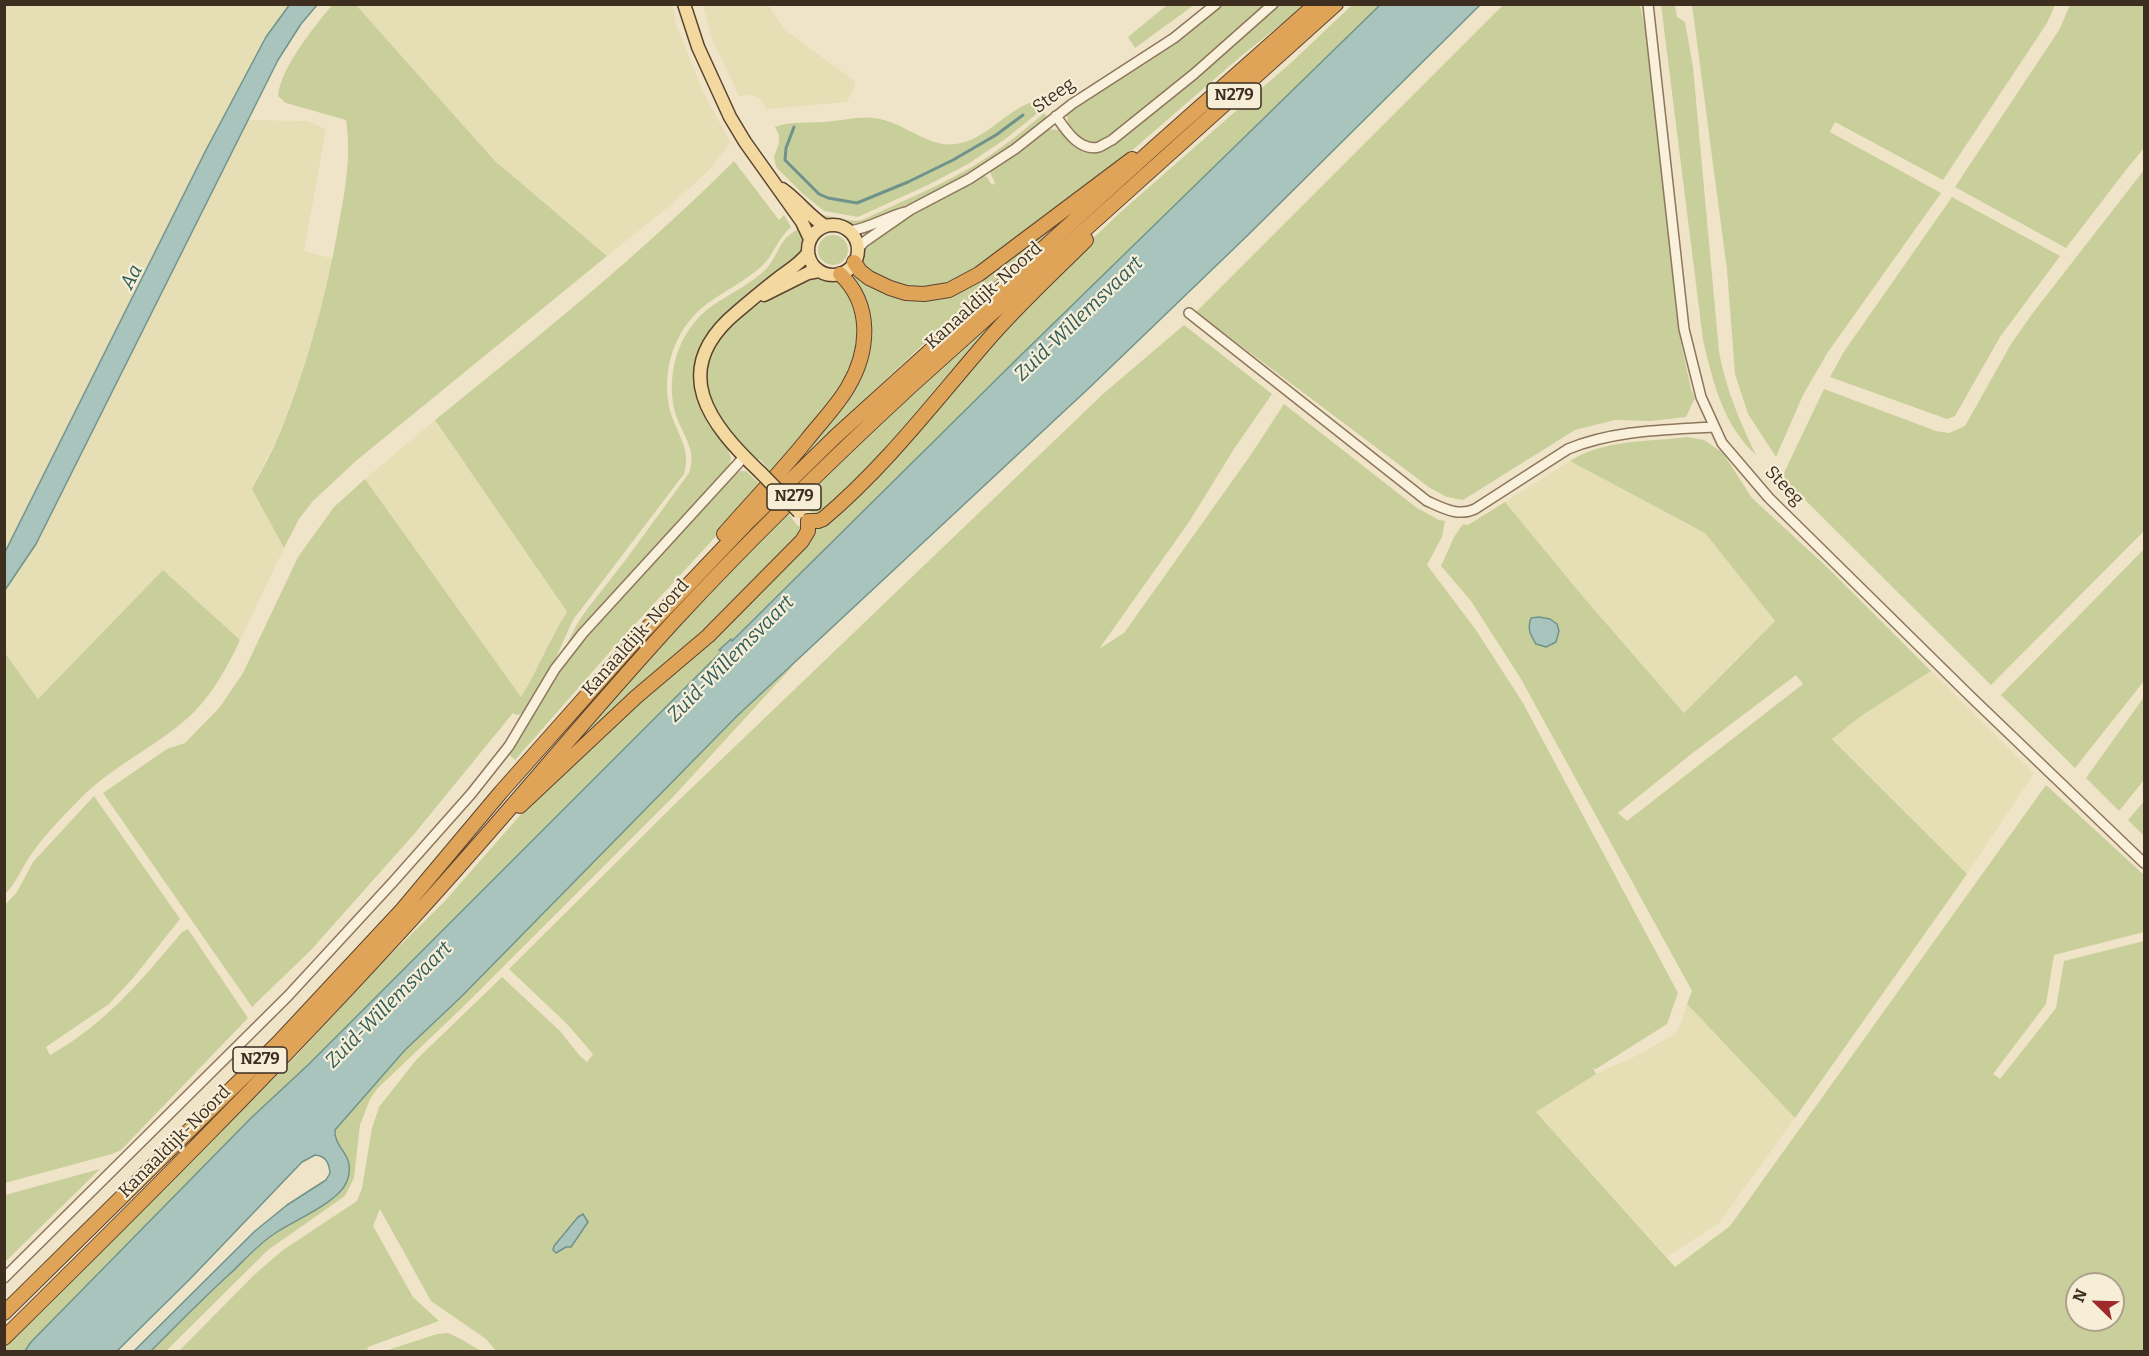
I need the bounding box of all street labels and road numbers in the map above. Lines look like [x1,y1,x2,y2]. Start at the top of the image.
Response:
street label: Steeg [1029,74,1079,118]
road number: N279 [1207,83,1261,109]
street label: Kanaaldijk-Noord [921,238,1047,354]
street label: Steeg [1760,462,1808,510]
road number: N279 [767,484,821,510]
street label: Kanaaldijk-Noord [578,575,694,701]
road number: N279 [233,1047,287,1073]
street label: Kanaaldijk-Noord [115,1082,235,1202]

